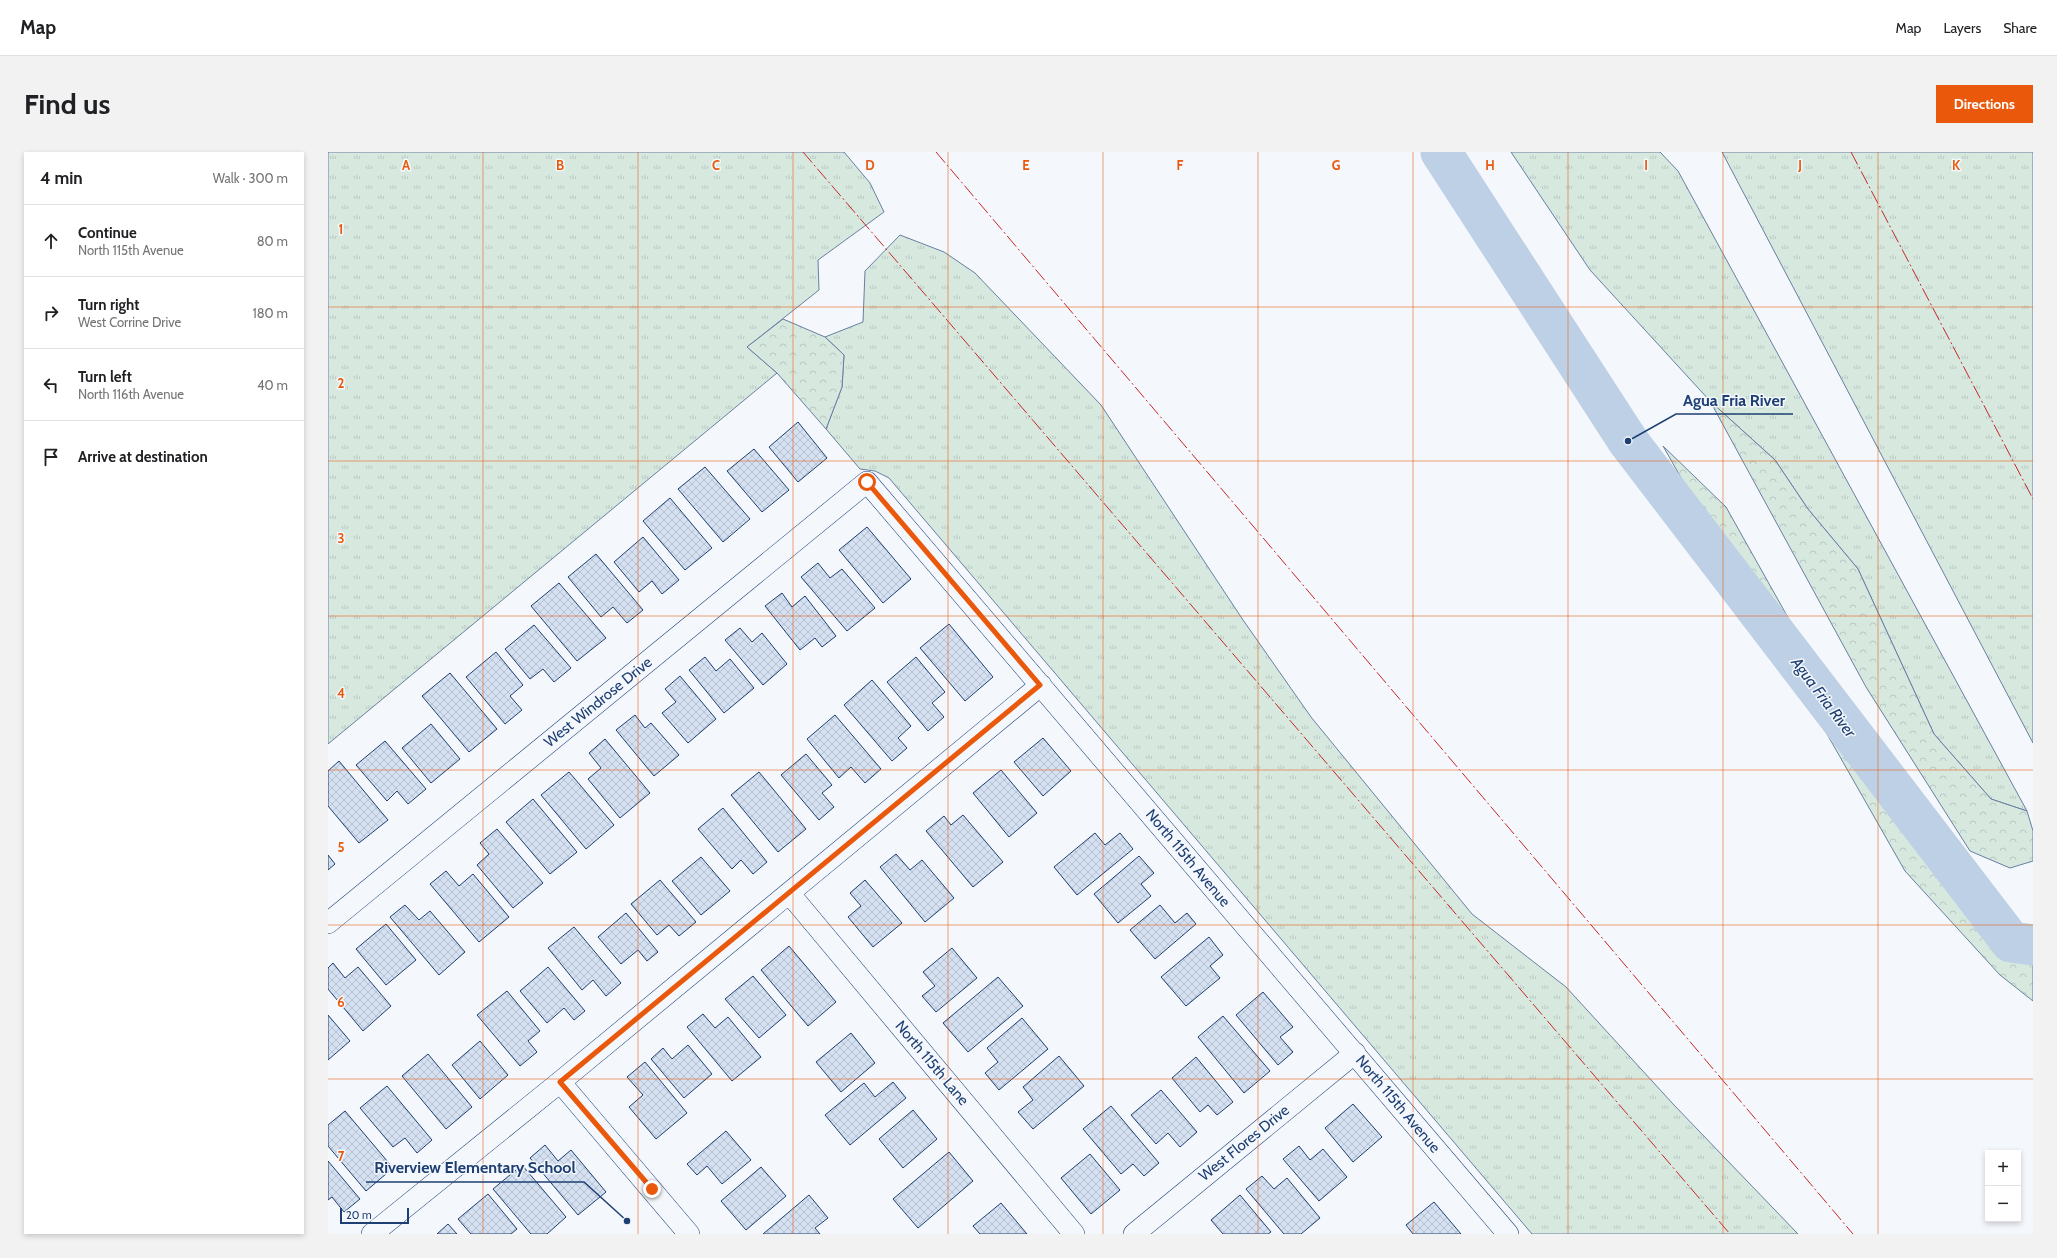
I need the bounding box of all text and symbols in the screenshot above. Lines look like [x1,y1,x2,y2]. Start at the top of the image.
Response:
text: Map [20,16,56,39]
text: Map [1896,19,1921,37]
text: Layers [1943,19,1981,37]
text: Share [2003,19,2037,37]
button: Directions [1936,85,2033,123]
text: Find us [24,87,110,121]
text: A [402,157,411,173]
text: B [556,157,564,173]
text: C [712,157,720,173]
text: D [865,157,875,173]
text: E [1022,157,1030,173]
text: F [1177,157,1184,173]
text: G [1332,157,1341,173]
text: H [1485,157,1495,173]
text: I [1644,157,1648,173]
text: J [1797,157,1802,173]
text: K [1952,157,1961,173]
text: 4 min [40,168,83,188]
text: Walk · 300 m [213,170,288,186]
text: 1 [339,221,343,237]
text: Continue [78,224,137,242]
icon: ahead [40,230,62,252]
text: 80 m [257,233,288,249]
text: North 115th Avenue [78,242,184,258]
text: Turn right [78,296,139,314]
icon: right [40,302,62,324]
text: 180 m [252,305,288,321]
text: West Corrine Drive [78,314,181,330]
text: Turn left [78,368,132,386]
icon: left [40,374,62,396]
text: 2 [338,375,345,391]
text: 40 m [257,377,288,393]
text: North 116th Avenue [78,386,184,402]
callout: Agua Fria River [1676,386,1793,414]
text: Agua Fria River [1683,391,1786,410]
icon: arrive [40,446,62,468]
text: Arrive at destination [78,448,208,466]
route start [858,473,876,491]
text: 3 [337,530,345,546]
street label: West Windrose Drive [540,653,656,751]
water label: Agua Fria River [1787,653,1861,742]
text: 4 [337,685,345,701]
street label: North 115th Avenue [1142,806,1234,911]
text: 5 [338,839,345,855]
text: 6 [337,994,345,1010]
street label: North 115th Lane [891,1017,973,1109]
street label: North 115th Avenue [1352,1052,1444,1157]
street label: West Flores Drive [1195,1101,1293,1185]
text: 7 [338,1148,345,1164]
map controls [1985,1150,2021,1222]
button: + [1985,1150,2021,1186]
callout: Riverview Elementary School [366,1154,584,1182]
text: Riverview Elementary School [374,1158,576,1177]
route end [643,1180,661,1198]
button: − [1985,1186,2021,1222]
scale bar [340,1206,409,1225]
text: 20 m [346,1208,372,1222]

